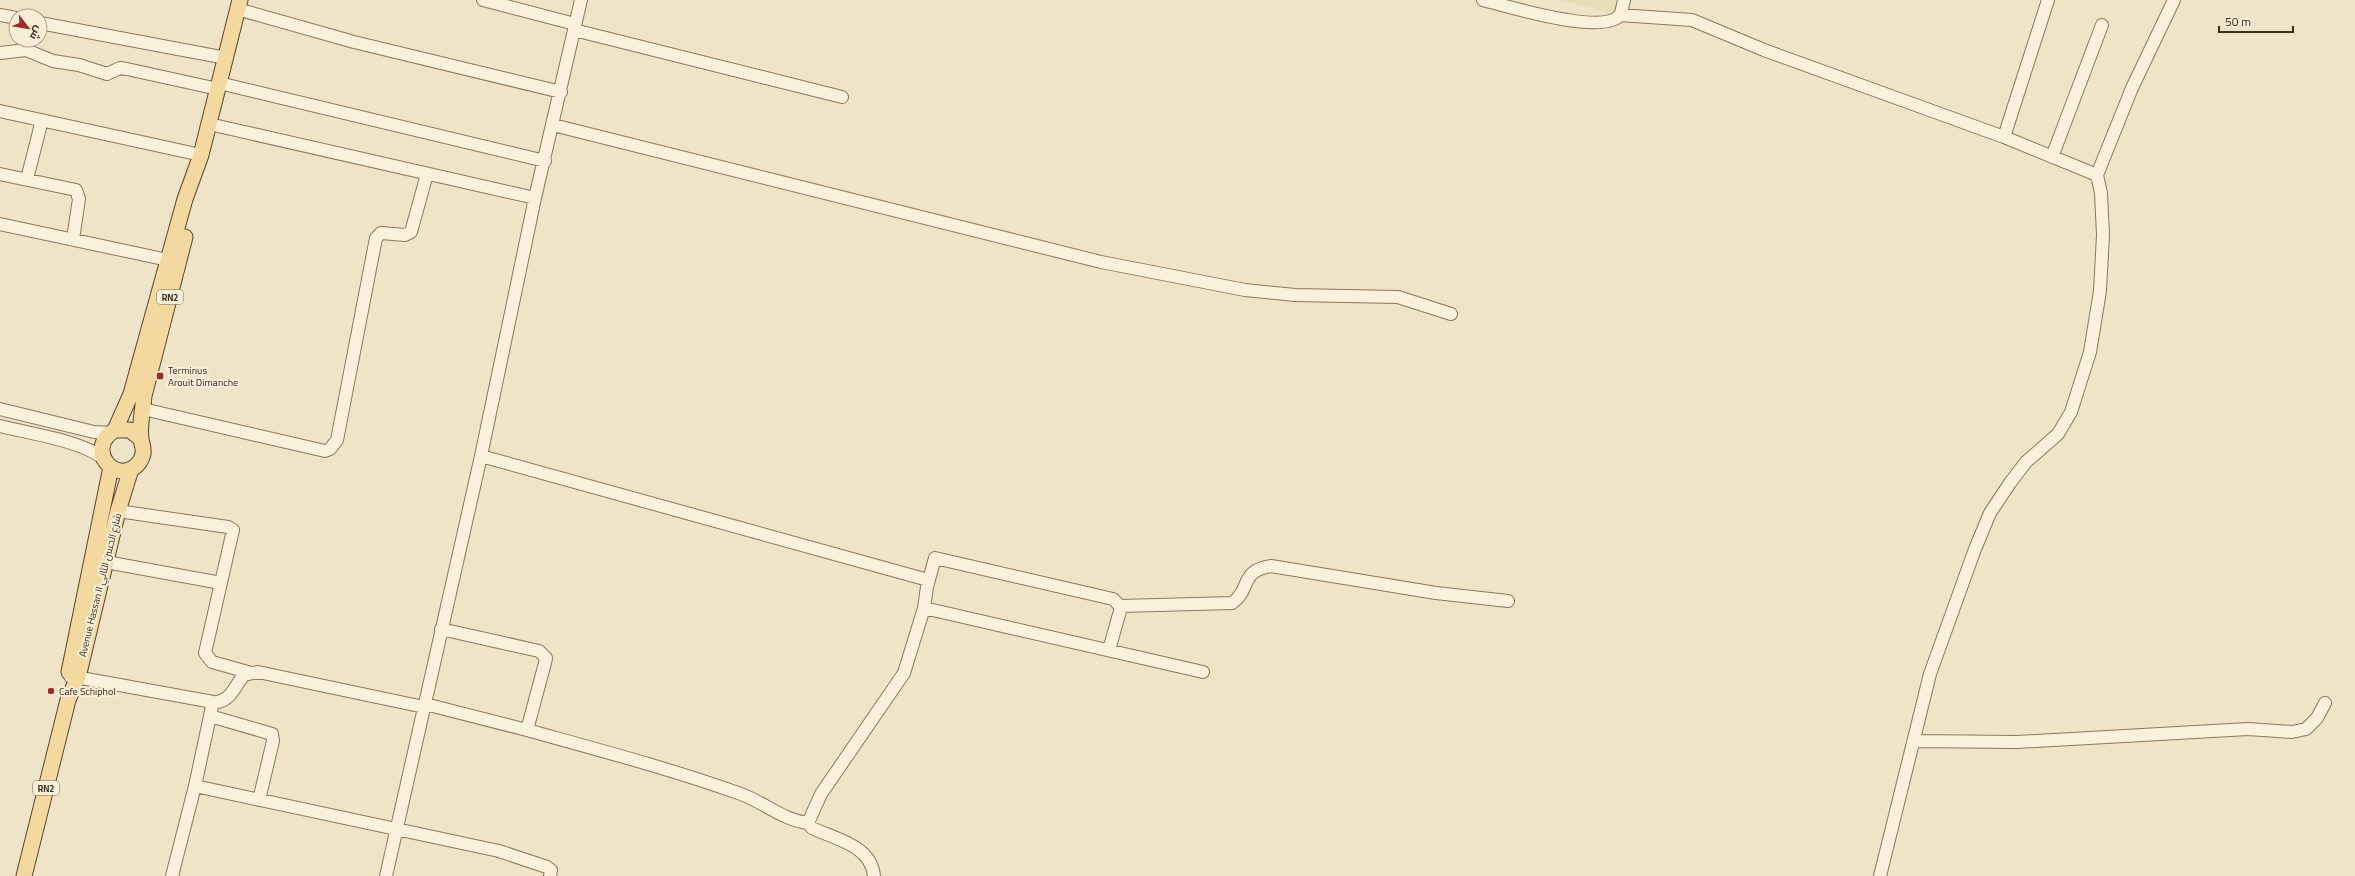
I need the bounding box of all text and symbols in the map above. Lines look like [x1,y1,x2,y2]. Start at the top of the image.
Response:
north arrow [8,8,48,48]
scale bar [2219,8,2293,34]
text: 50 m [2225,10,2251,33]
text: ش [24,22,49,44]
road number: RN2 [157,290,183,304]
place label: Terminus Arouit Dimanche [168,361,238,392]
marker: Terminus Arouit Dimanche [155,371,165,381]
street label: Avenue Hassan II شارع الحسن الثاني [73,511,127,659]
place label: Cafe Schiphol [59,682,116,701]
marker: Cafe Schiphol [46,686,56,696]
road number: RN2 [33,781,59,795]

